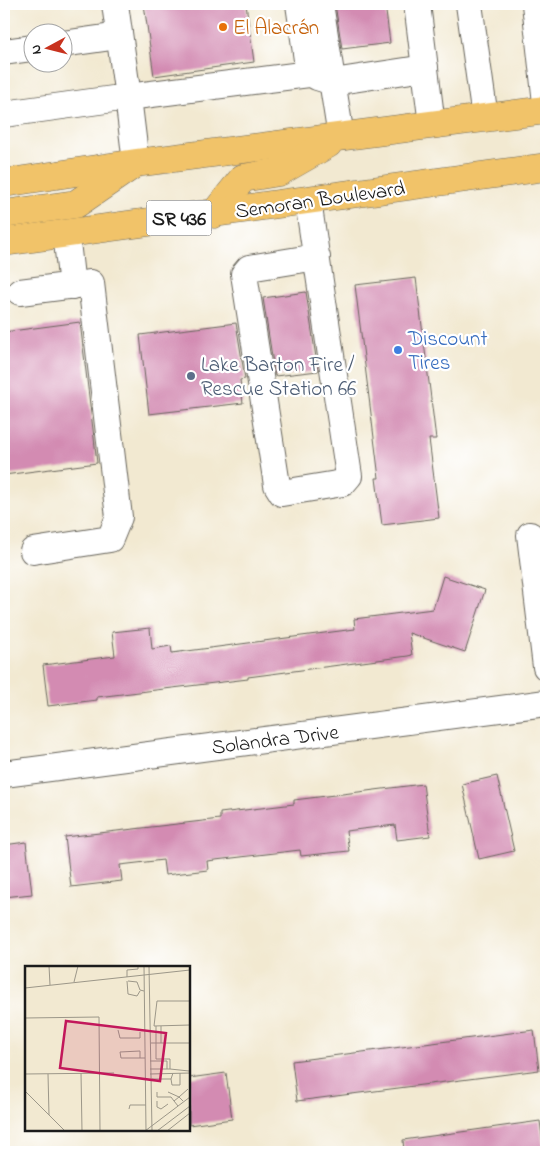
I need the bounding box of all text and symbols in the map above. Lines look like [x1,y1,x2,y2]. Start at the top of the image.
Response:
place label: El Alacrán [233,14,319,44]
marker: El Alacrán [217,21,229,33]
north arrow [22,22,72,72]
text: N [26,43,48,55]
street label: Semoran Boulevard [233,174,407,228]
road number: SR 436 [146,200,212,236]
place label: Discount Tires [407,325,488,379]
marker: Discount Tires [392,344,404,356]
place label: Lake Barton Fire / Rescue Station 66 [201,351,356,405]
marker: Lake Barton Fire / Rescue Station 66 [185,370,197,382]
street label: Solandra Drive [210,718,341,764]
inset map [25,966,190,1131]

